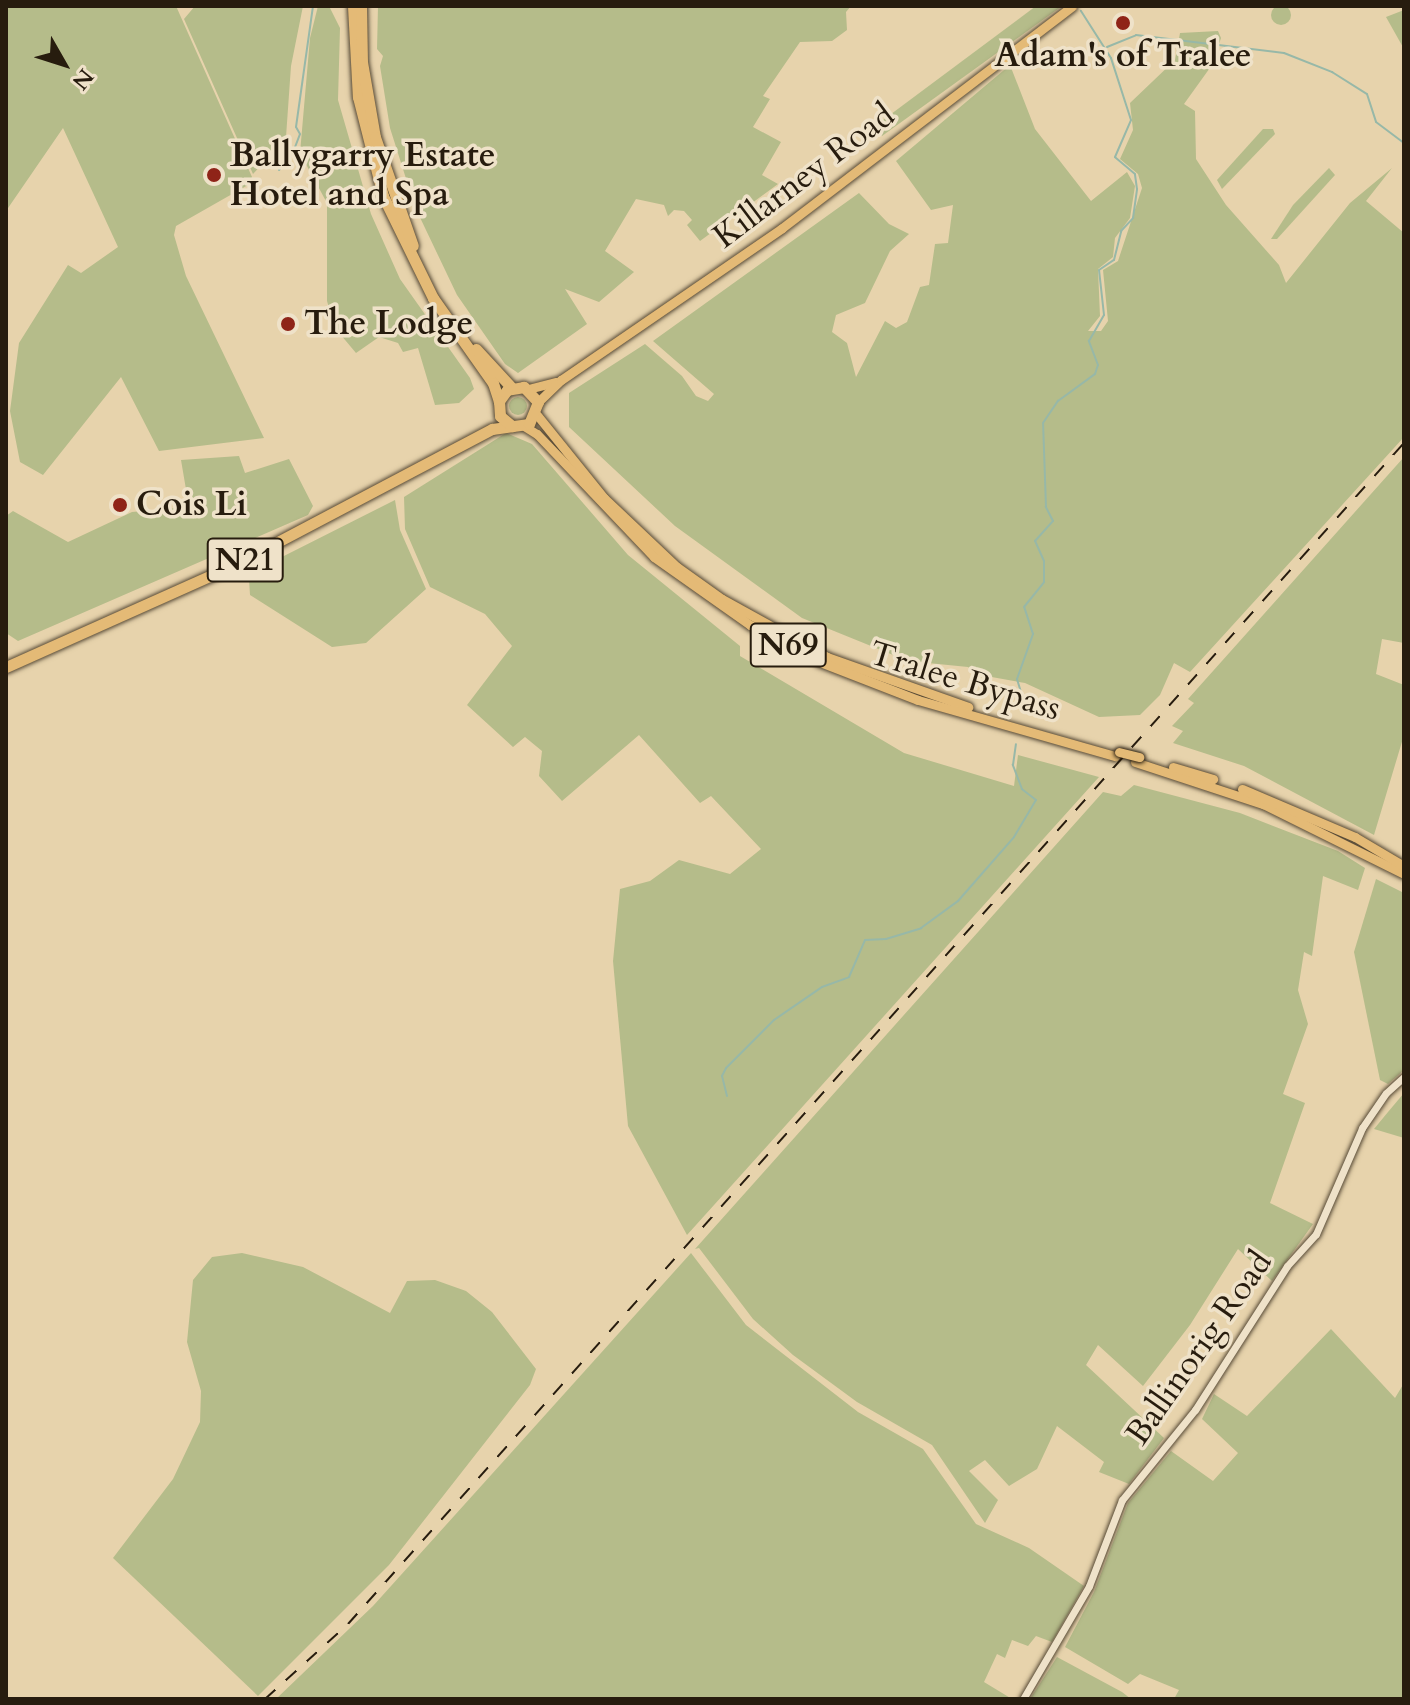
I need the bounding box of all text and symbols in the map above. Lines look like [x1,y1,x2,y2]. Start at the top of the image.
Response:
marker: Adam's of Tralee [1114,14,1132,32]
north arrow [24,24,104,104]
place label: Adam's of Tralee [995,36,1251,76]
text: N [65,62,100,96]
street label: Killarney Road [706,95,902,257]
place label: Ballygarry Estate Hotel and Spa [230,135,495,214]
marker: Ballygarry Estate Hotel and Spa [205,166,223,184]
place label: The Lodge [304,304,473,344]
marker: The Lodge [279,315,297,333]
place label: Cois Li [136,485,247,525]
marker: Cois Li [111,496,129,514]
road number: N21 [205,532,285,588]
road number: N69 [748,617,828,673]
street label: Tralee Bypass [865,633,1065,729]
street label: Ballinorig Road [1117,1243,1281,1453]

